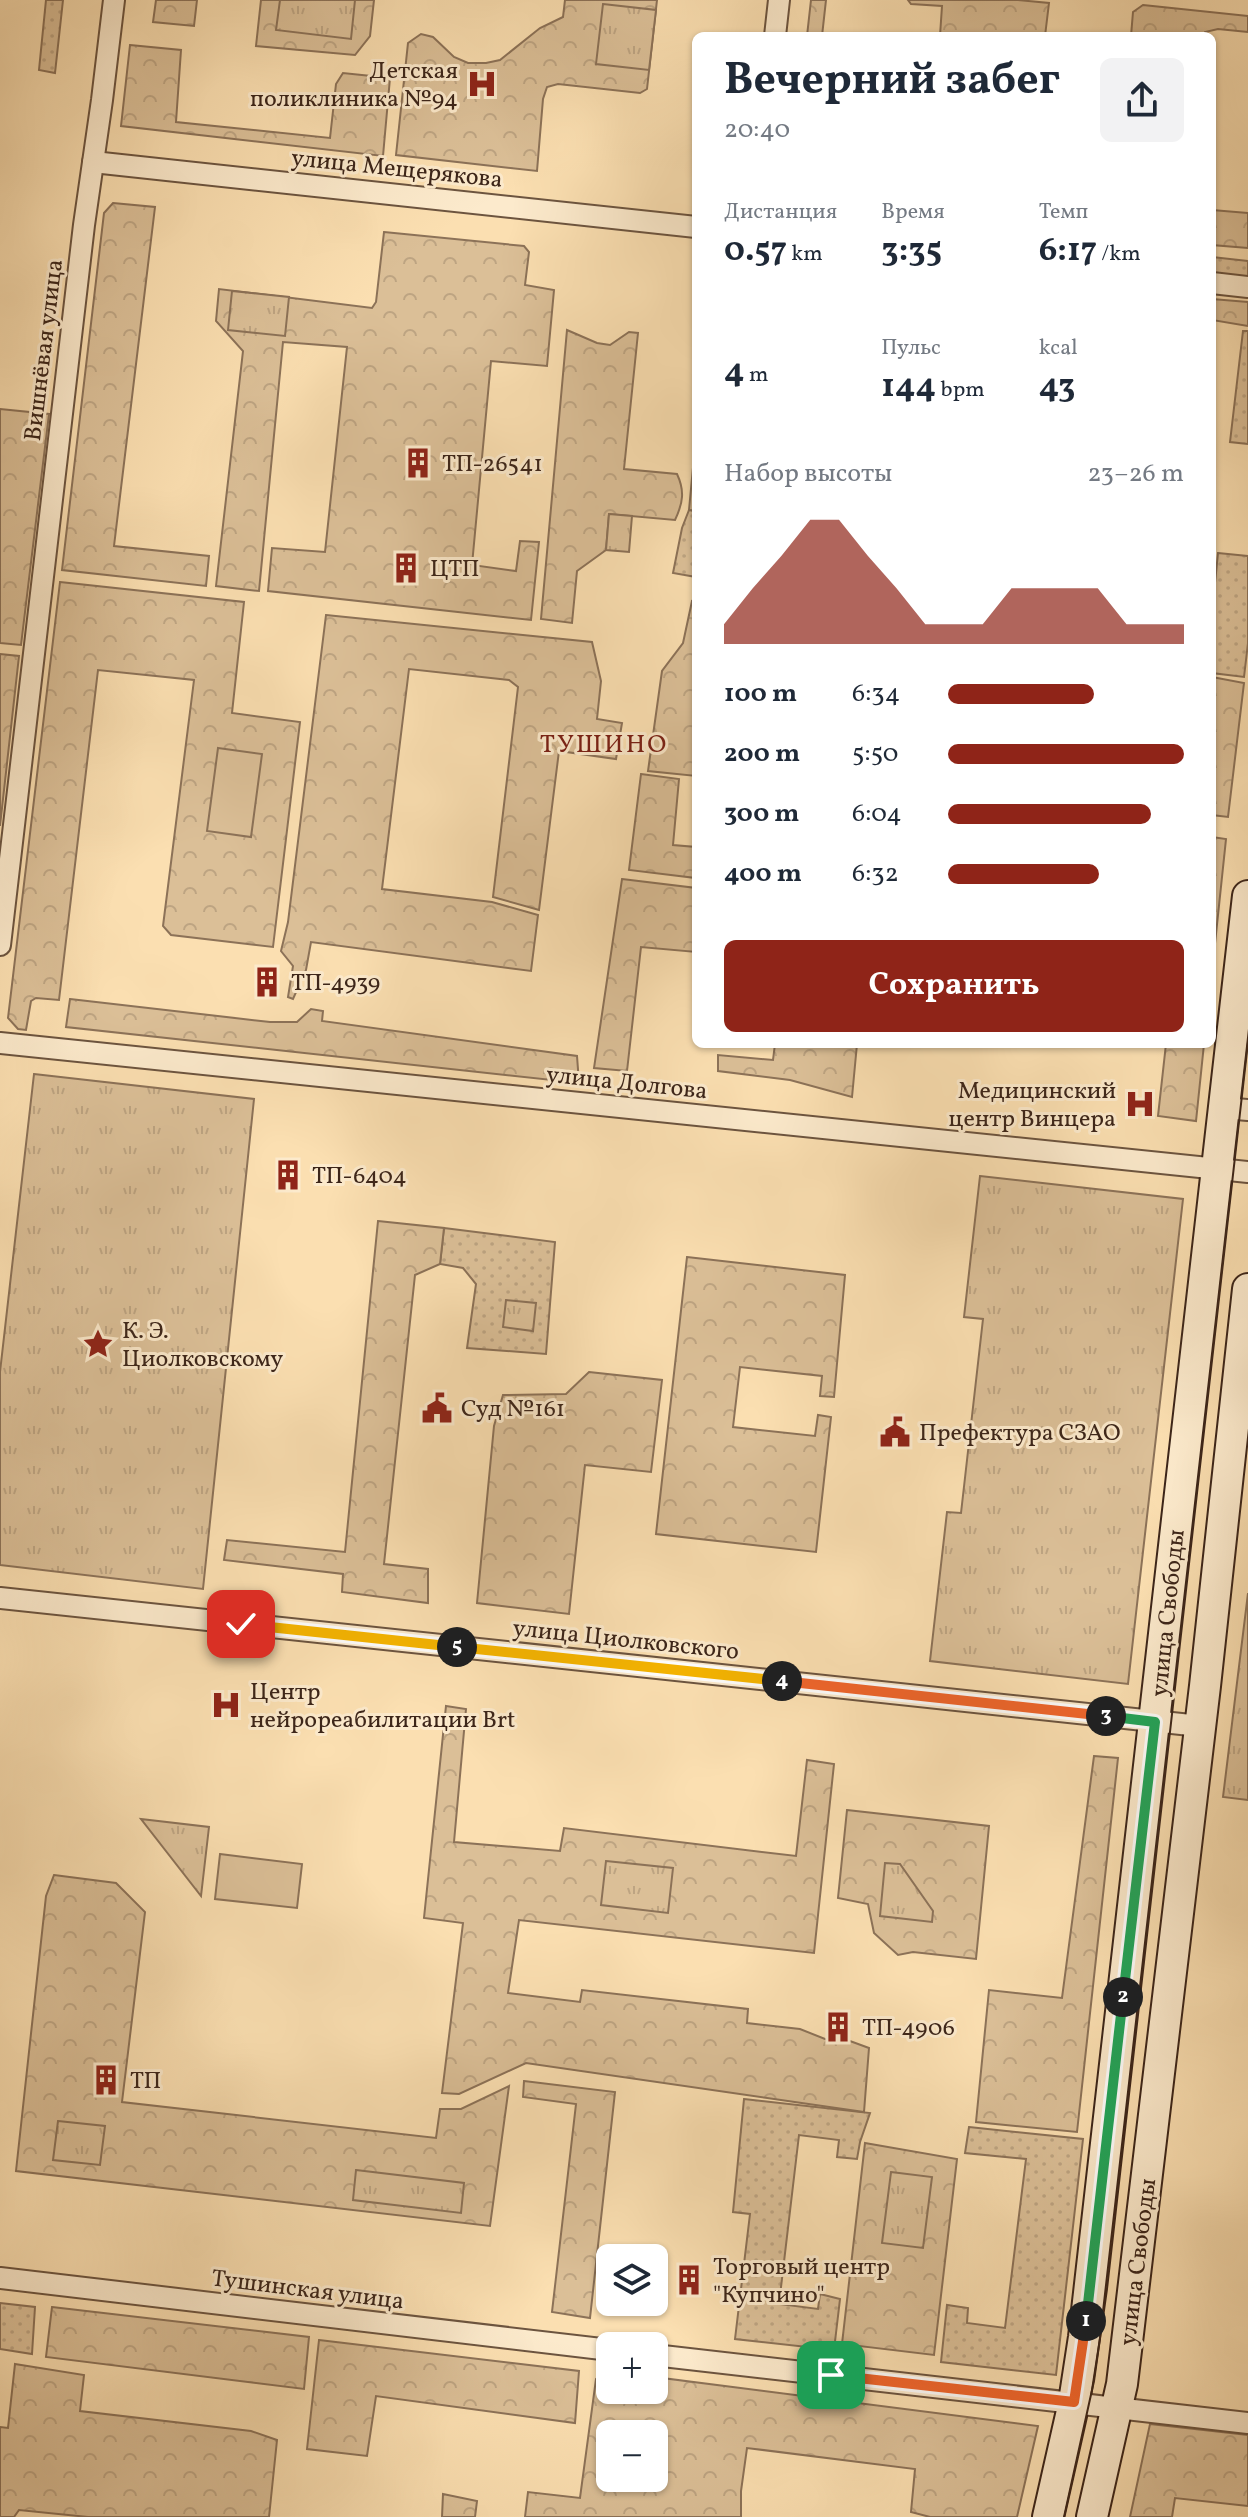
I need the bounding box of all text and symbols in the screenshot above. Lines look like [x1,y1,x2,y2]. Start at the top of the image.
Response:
text: Вечерний забег [724,51,1060,112]
place label: Детская поликлиника №94 [250,55,458,117]
button: share [1100,58,1184,142]
hospital icon: Детская поликлиника №94 [465,67,499,101]
text: 20:40 [724,112,790,148]
street label: улица Мещерякова [289,142,504,198]
text: Дистанция [724,197,837,228]
text: Время [881,197,945,228]
text: Темп [1039,197,1088,228]
text: 0.57 [724,228,787,275]
text: 3:35 [881,228,942,275]
text: 6:17 [1039,228,1097,275]
text: km [787,239,823,270]
text: /km [1097,239,1141,270]
street label: Вишнёвая улица [17,257,73,443]
text: Пульс [881,333,941,364]
text: kcal [1039,333,1078,364]
text: 4 [724,349,745,396]
text: m [745,360,768,391]
text: 144 [881,364,936,411]
text: 43 [1039,364,1075,411]
text: bpm [936,375,985,406]
building icon: ТП-26541 [401,446,435,480]
place label: ТП-26541 [442,448,543,482]
text: Набор высоты [724,456,892,492]
text: 23–26 m [1087,456,1184,492]
building icon: ЦТП [389,551,423,585]
place label: ЦТП [430,553,480,587]
text: 100 m [724,676,797,712]
text: 6:34 [852,676,900,712]
district label: ТУШИНО [540,727,668,763]
text: 200 m [724,736,800,772]
text: 5:50 [852,736,898,772]
text: 300 m [724,796,800,832]
text: 6:04 [852,796,902,832]
text: 400 m [724,856,802,892]
text: 6:32 [852,856,899,892]
button: Сохранить [724,940,1184,1032]
building icon: ТП-4939 [250,965,284,999]
place label: ТП-4939 [291,967,380,1001]
street label: улица Долгова [544,1059,709,1109]
place label: Медицинский центр Винцера [949,1075,1116,1137]
hospital icon: Медицинский центр Винцера [1123,1087,1157,1121]
building icon: ТП-6404 [271,1158,305,1192]
place label: ТП-6404 [312,1160,407,1194]
place label: К. Э. Циолковскому [122,1315,283,1377]
place icon: К. Э. Циолковскому [81,1327,115,1361]
public building icon: Суд №161 [420,1391,454,1425]
place label: Суд №161 [461,1393,565,1427]
public building icon: Префектура СЗАО [878,1415,912,1449]
place label: Префектура СЗАО [919,1417,1121,1451]
street label: улица Свободы [1143,1528,1195,1699]
pin [207,1590,275,1658]
icon: check [219,1602,263,1646]
street label: улица Циолковского [511,1612,741,1670]
pin: 5 [437,1627,477,1667]
text: 5 [452,1631,462,1662]
pin: 4 [762,1661,802,1701]
text: 4 [775,1665,789,1696]
place label: Центр нейрореабилитации Brt [250,1676,515,1738]
hospital icon: Центр нейрореабилитации Brt [209,1688,243,1722]
pin: 3 [1086,1696,1126,1736]
text: 3 [1100,1700,1112,1731]
pin: 2 [1103,1977,1143,2017]
text: 2 [1117,1981,1129,2012]
building icon: ТП-4906 [821,2010,855,2044]
place label: ТП-4906 [862,2012,955,2046]
building icon: ТП [89,2063,123,2097]
place label: ТП [130,2065,161,2099]
street label: улица Свободы [1112,2177,1166,2348]
map controls [596,2244,668,2492]
button: layers [596,2244,668,2316]
place label: Торговый центр "Купчино" [713,2251,890,2313]
street label: Тушинская улица [209,2262,406,2320]
building icon: Торговый центр "Купчино" [672,2263,706,2297]
pin: 1 [1066,2301,1106,2341]
text: 1 [1082,2305,1090,2336]
button: + [596,2332,668,2404]
pin [797,2341,865,2409]
icon: arrive [809,2353,853,2397]
button: − [596,2420,668,2492]

